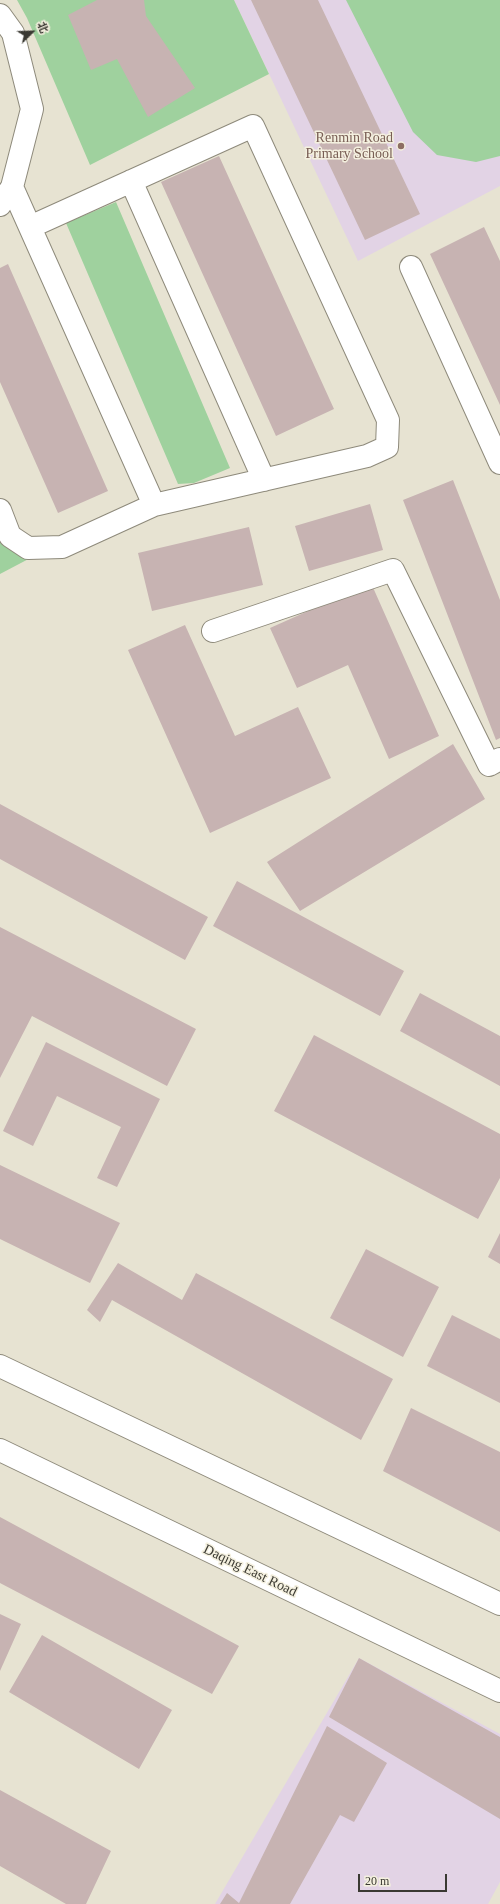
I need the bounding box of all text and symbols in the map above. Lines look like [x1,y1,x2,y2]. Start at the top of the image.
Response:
north arrow [12,12,52,52]
text: 北 [35,20,51,35]
place label: Renmin Road Primary School [306,130,393,162]
marker: Renmin Road Primary School [396,141,406,151]
street label: Daqing East Road [201,1541,299,1601]
scale bar [360,1866,449,1892]
text: 20 m [365,1874,389,1888]

